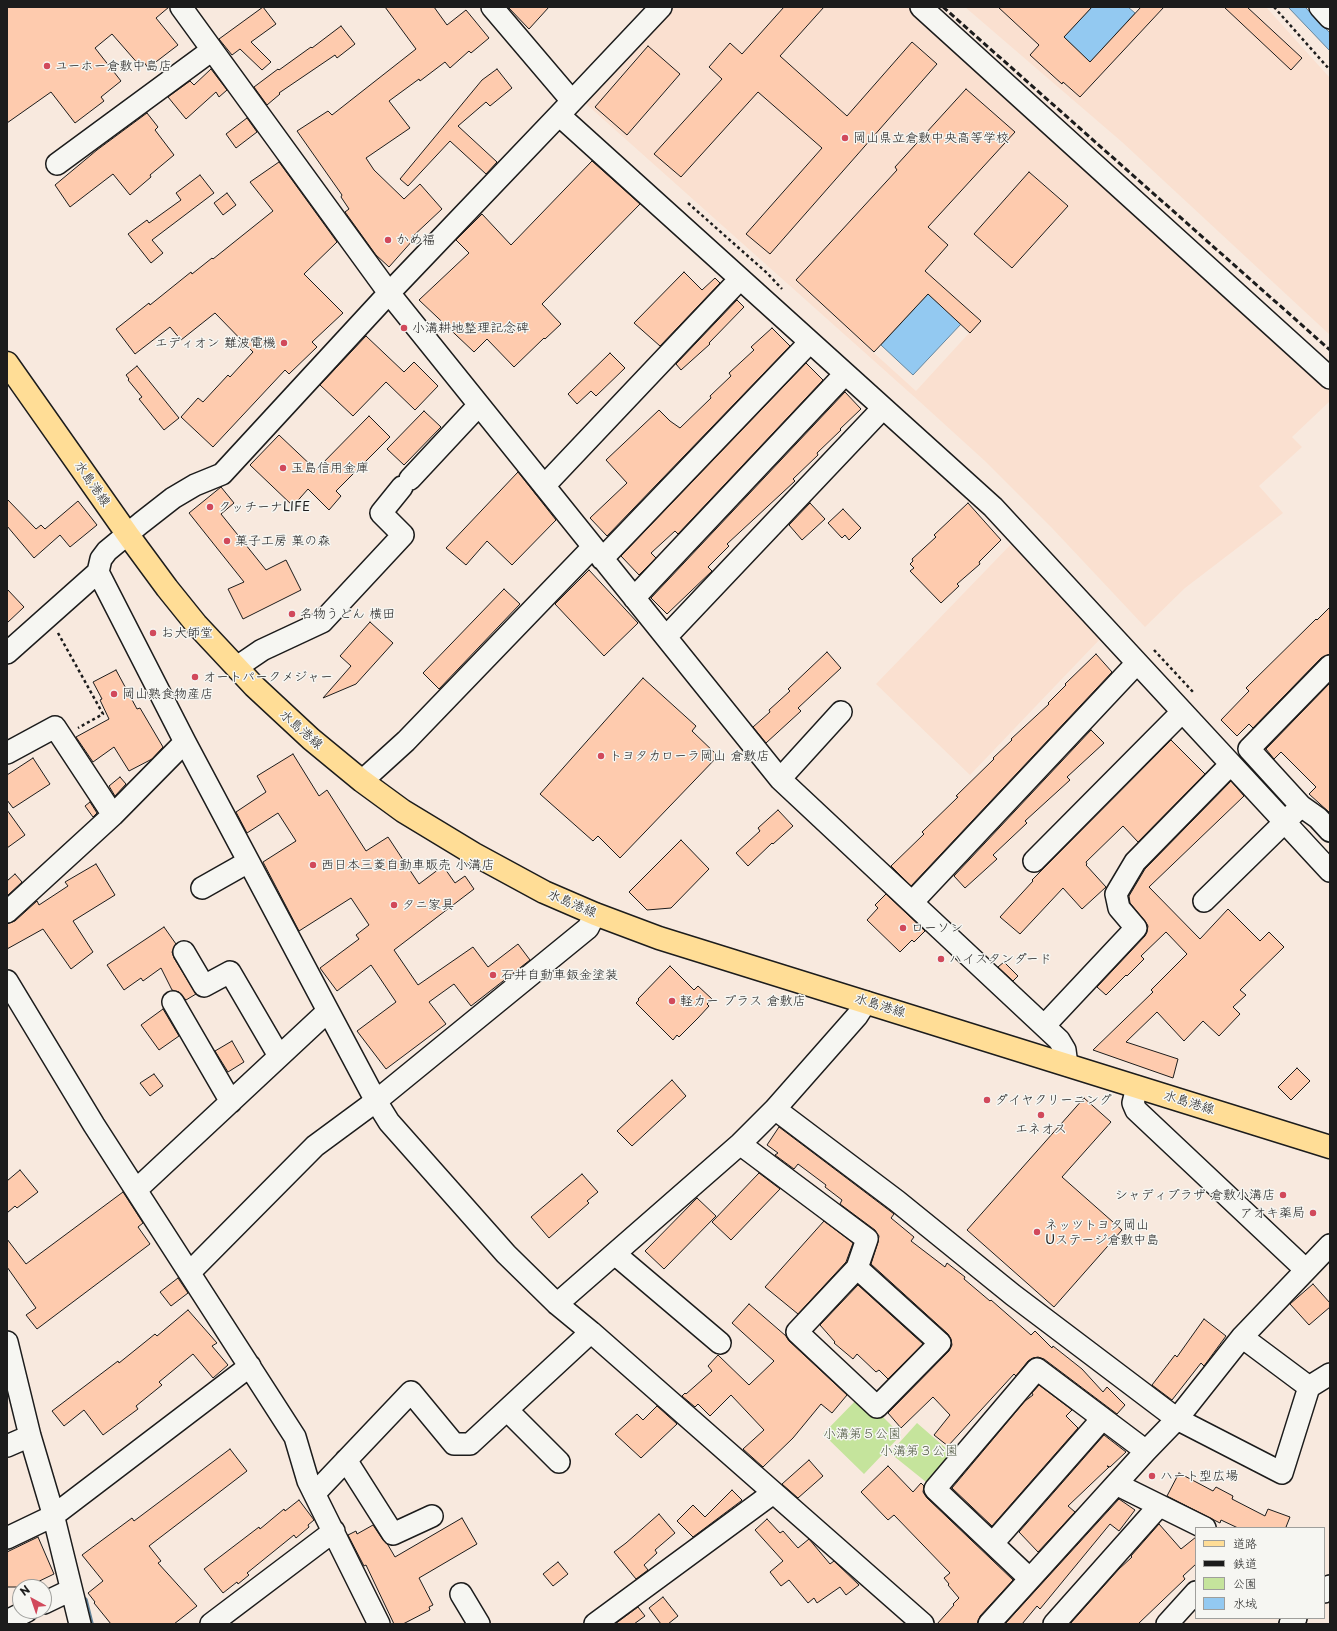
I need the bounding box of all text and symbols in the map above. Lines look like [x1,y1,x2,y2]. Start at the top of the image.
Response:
place label: ユーホー倉敷中島店 [55,58,171,74]
marker: ユーホー倉敷中島店 [42,61,52,71]
place label: 岡山県立倉敷中央高等学校 [853,130,1009,146]
marker: 岡山県立倉敷中央高等学校 [840,133,850,143]
place label: かめ福 [396,232,435,248]
marker: かめ福 [383,235,393,245]
place label: 小溝耕地整理記念碑 [412,320,529,336]
marker: 小溝耕地整理記念碑 [399,323,409,333]
place label: エディオン 難波電機 [155,335,276,351]
marker: エディオン 難波電機 [279,338,289,348]
street label: 水島港線 [71,458,113,510]
place label: 玉島信用金庫 [291,460,369,476]
marker: 玉島信用金庫 [278,463,288,473]
place label: クッチーナLIFE [218,499,310,515]
marker: クッチーナLIFE [205,502,215,512]
place label: 菓子工房 菓の森 [235,533,330,549]
marker: 菓子工房 菓の森 [222,536,232,546]
place label: 名物うどん 横田 [300,606,395,622]
marker: 名物うどん 横田 [287,609,297,619]
place label: お大師堂 [161,625,213,641]
marker: お大師堂 [148,628,158,638]
place label: オートパークメジャー [203,669,333,685]
marker: オートパークメジャー [190,672,200,682]
place label: 岡山熟食物産店 [122,686,213,702]
marker: 岡山熟食物産店 [109,689,119,699]
street label: 水島港線 [276,707,326,753]
place label: トヨタカローラ岡山 倉敷店 [609,748,769,764]
marker: トヨタカローラ岡山 倉敷店 [596,751,606,761]
place label: 西日本三菱自動車販売 小溝店 [321,857,494,873]
marker: 西日本三菱自動車販売 小溝店 [308,860,318,870]
street label: 水島港線 [545,887,599,921]
place label: タニ家具 [402,897,454,913]
marker: タニ家具 [389,900,399,910]
place label: ローソン [911,920,963,936]
marker: ローソン [898,923,908,933]
place label: ハイスタンダード [949,951,1052,967]
marker: ハイスタンダード [936,954,946,964]
place label: 石井自動車鈑金塗装 [501,967,618,983]
marker: 石井自動車鈑金塗装 [488,970,498,980]
street label: 水島港線 [853,991,907,1021]
place label: 軽カー プラス 倉敷店 [680,993,805,1009]
marker: 軽カー プラス 倉敷店 [667,996,677,1006]
street label: 水島港線 [1162,1088,1216,1118]
place label: ダイヤクリーニング [995,1092,1112,1108]
marker: ダイヤクリーニング [982,1095,992,1105]
marker: エネオス [1036,1110,1046,1120]
place label: エネオス [1015,1121,1067,1137]
place label: シャディプラザ 倉敷小溝店 [1115,1187,1275,1203]
marker: シャディプラザ 倉敷小溝店 [1278,1190,1288,1200]
place label: アオキ薬局 [1240,1205,1305,1221]
marker: アオキ薬局 [1308,1208,1318,1218]
place label: ネッツトヨタ岡山 Uステージ倉敷中島 [1045,1217,1159,1248]
marker: ネッツトヨタ岡山 Uステージ倉敷中島 [1032,1227,1042,1237]
park label: 小溝第５公園 [823,1426,901,1442]
park label: 小溝第３公園 [880,1443,958,1459]
place label: ハート型広場 [1160,1468,1238,1484]
marker: ハート型広場 [1147,1471,1157,1481]
legend [1195,1527,1325,1619]
text: 道路 [1233,1534,1257,1552]
text: 鉄道 [1233,1554,1257,1572]
text: 公園 [1233,1574,1257,1592]
north arrow [12,1579,52,1619]
text: N [16,1581,33,1600]
text: 水域 [1233,1594,1257,1612]

